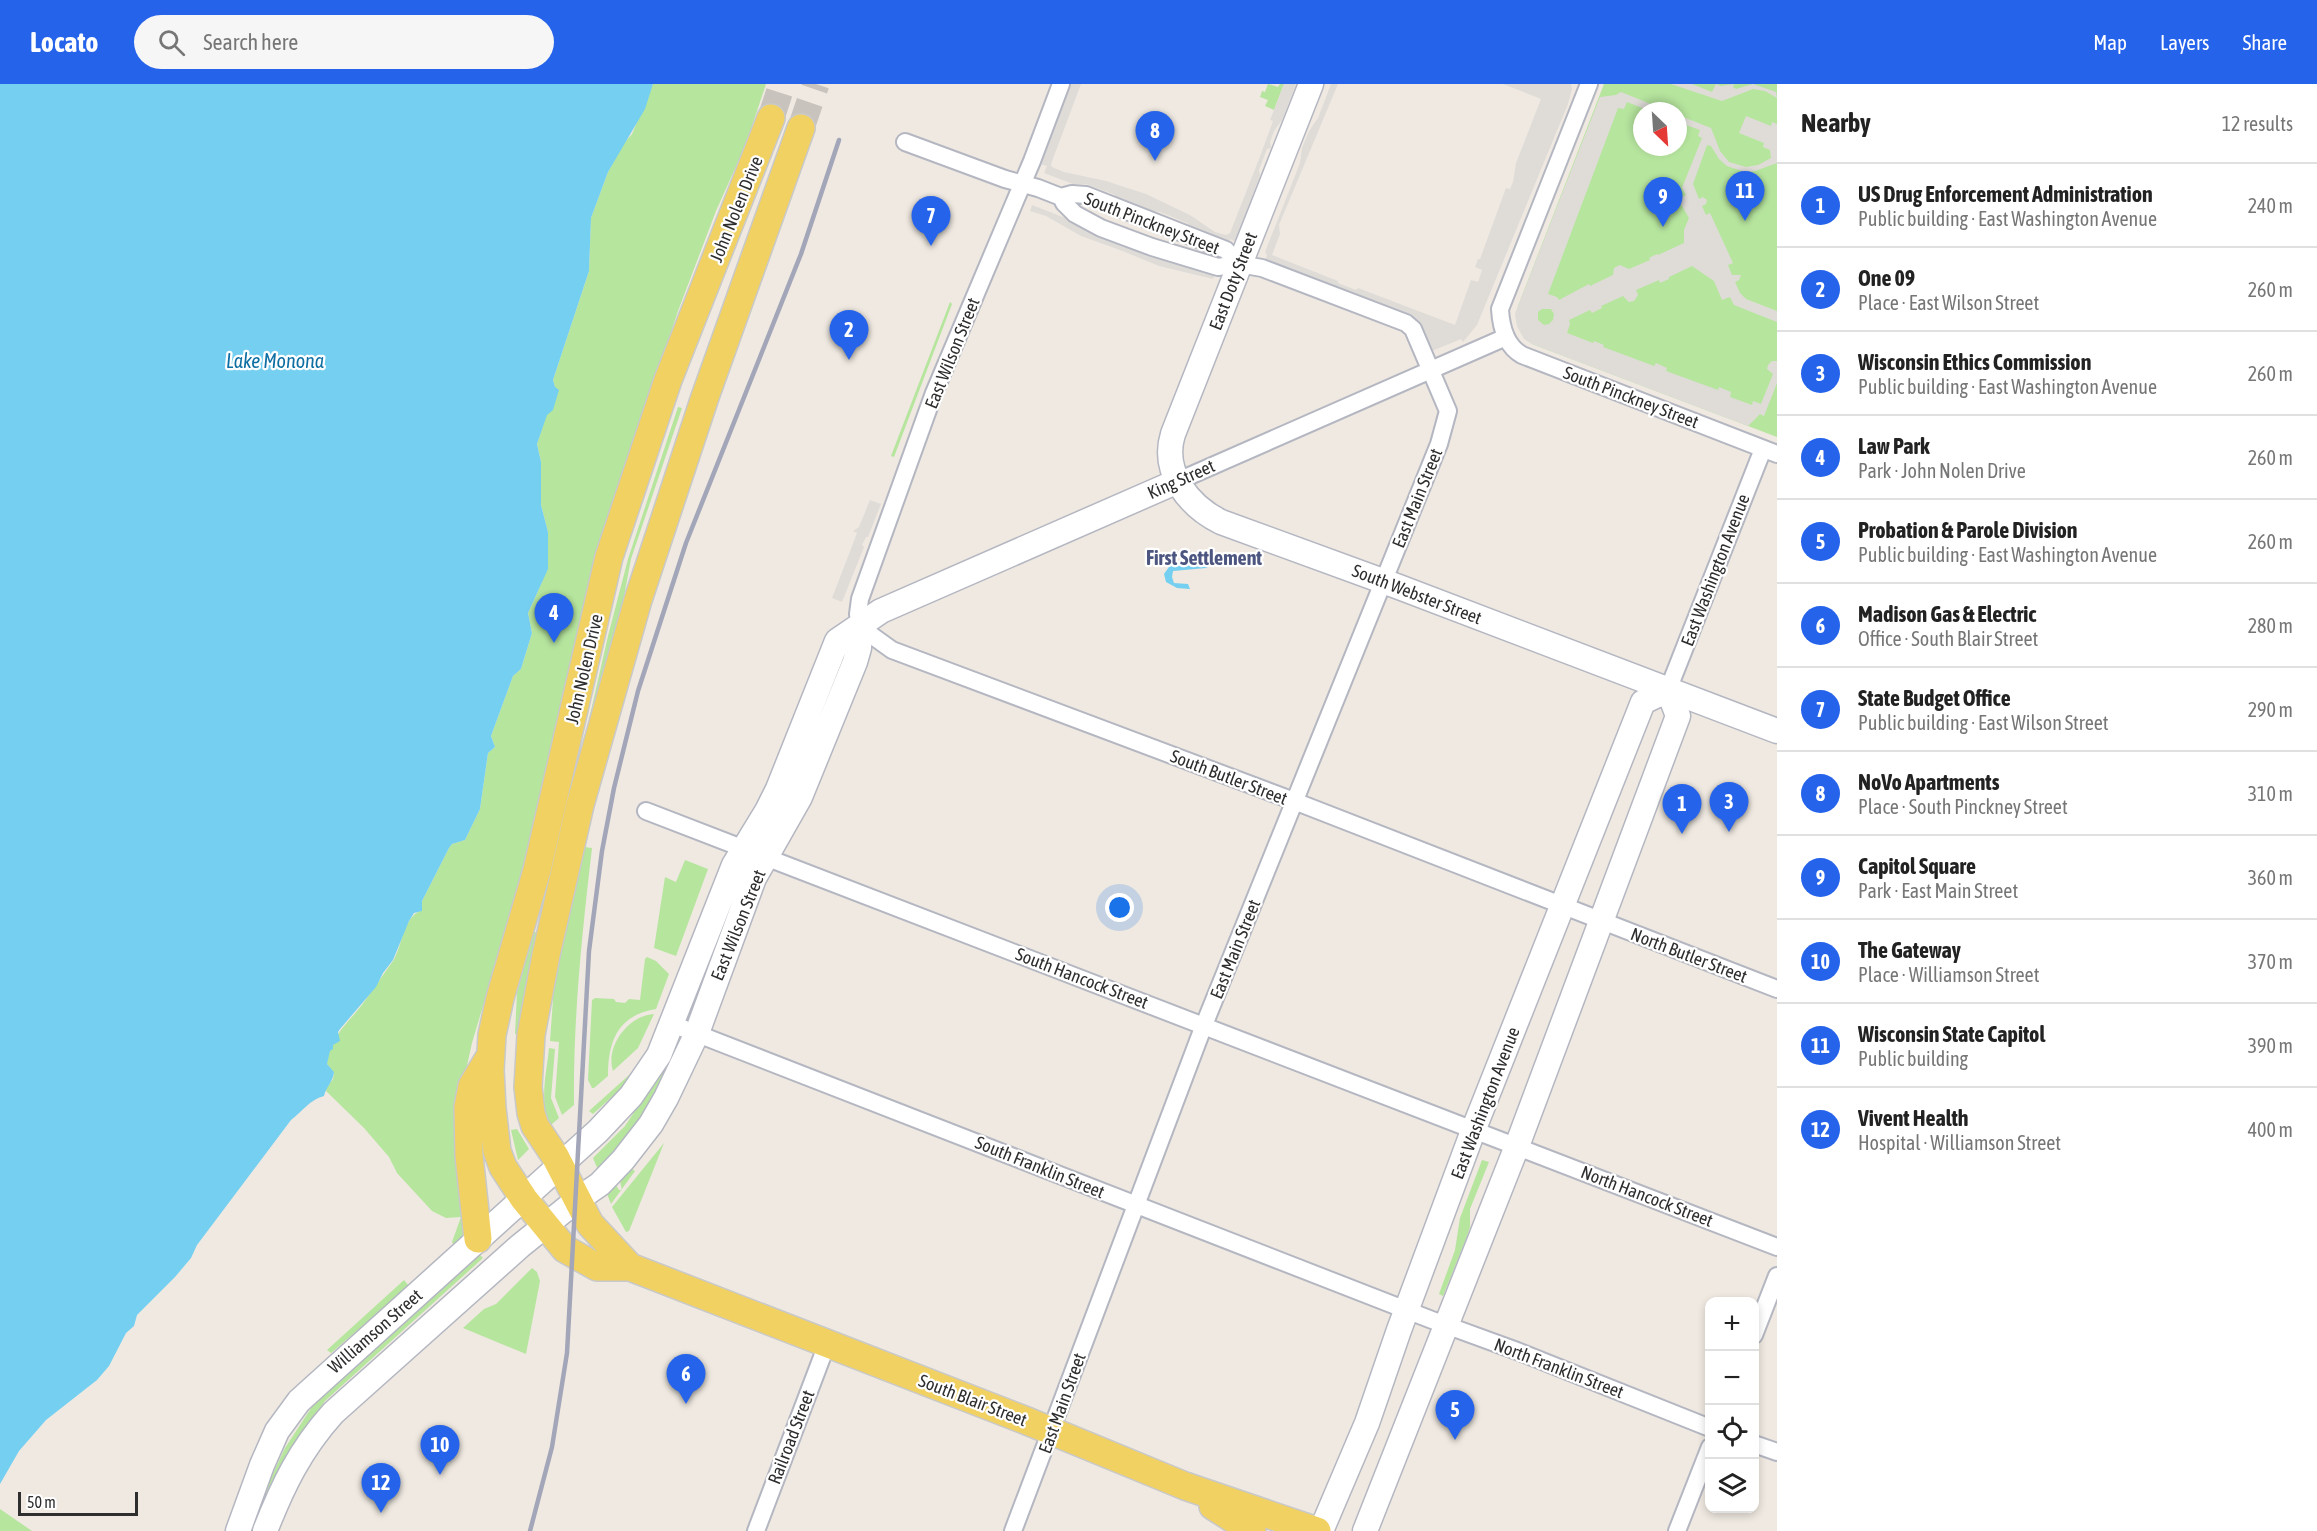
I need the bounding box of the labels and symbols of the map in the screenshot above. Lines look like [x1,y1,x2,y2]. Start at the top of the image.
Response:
north arrow [1633,102,1687,156]
pin: 8 [1136,112,1174,161]
street label: John Nolen Drive [705,153,767,265]
pin: 11 [1726,172,1764,221]
pin: 9 [1644,178,1682,227]
street label: South Pinckney Street [1081,188,1223,258]
pin: 7 [912,196,950,246]
street label: East Doty Street [1205,229,1261,333]
street label: East Wilson Street [920,295,984,411]
pin: 2 [830,310,868,360]
water label: Lake Monona [226,349,324,372]
street label: South Pinckney Street [1560,362,1702,432]
street label: East Main Street [1388,445,1446,551]
street label: King Street [1144,455,1218,503]
street label: East Washington Avenue [1676,491,1754,649]
district label: First Settlement [1146,546,1262,569]
street label: South Webster Street [1349,560,1485,628]
pin: 4 [534,594,574,643]
street label: John Nolen Drive [561,612,607,726]
street label: South Butler Street [1168,745,1290,809]
pin: 3 [1710,782,1748,832]
pin: 1 [1662,784,1702,834]
street label: East Wilson Street [706,867,770,983]
your location [1105,893,1134,922]
street label: East Main Street [1206,896,1264,1002]
street label: North Butler Street [1628,923,1750,987]
street label: South Hancock Street [1013,943,1151,1013]
street label: East Washington Avenue [1446,1024,1524,1182]
street label: South Franklin Street [972,1131,1108,1203]
street label: North Hancock Street [1578,1161,1716,1231]
street label: Williamson Street [324,1284,426,1378]
street label: North Franklin Street [1491,1334,1627,1402]
street label: East Main Street [1034,1350,1090,1456]
pin: 6 [666,1354,706,1404]
street label: South Blair Street [916,1370,1030,1430]
street label: Railroad Street [763,1387,819,1487]
pin: 5 [1436,1390,1474,1440]
pin: 10 [420,1426,460,1475]
pin: 12 [362,1464,400,1513]
scale bar [18,1489,138,1516]

